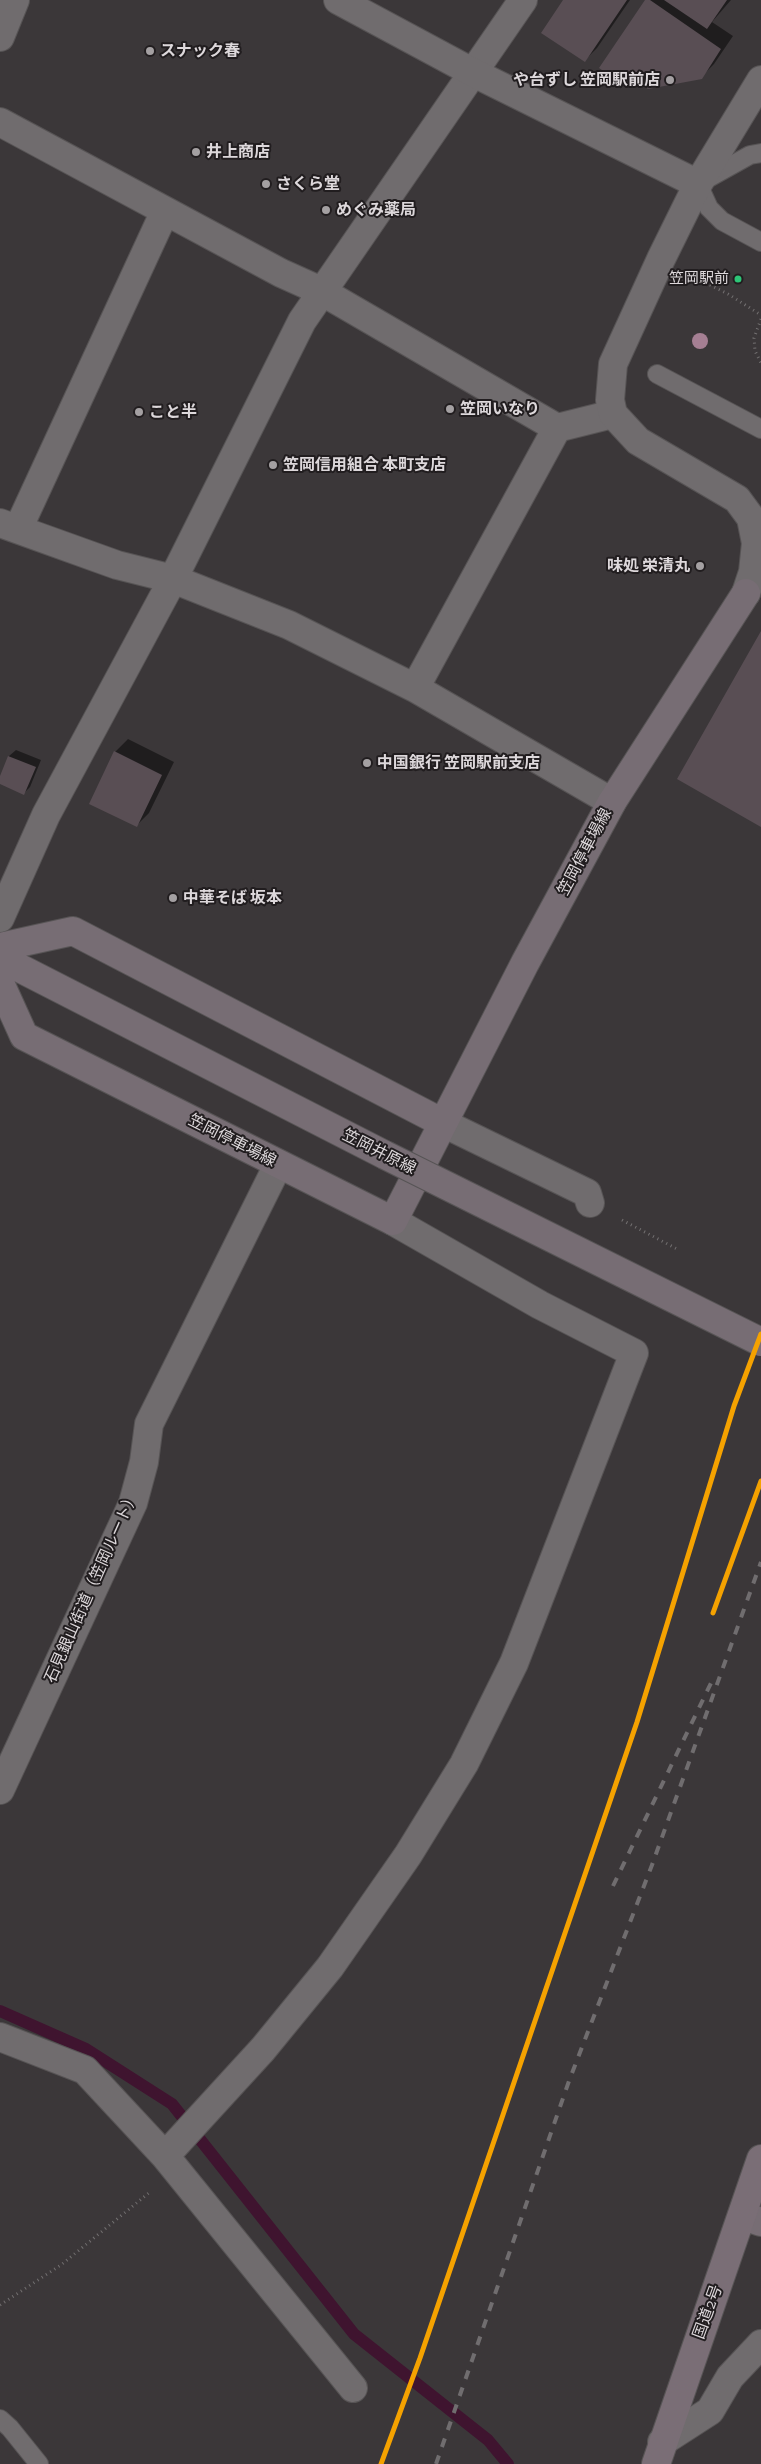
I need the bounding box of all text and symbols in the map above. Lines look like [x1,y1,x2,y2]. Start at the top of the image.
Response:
place label: スナック春 [160,41,240,61]
marker: スナック春 [144,45,156,57]
place label: や台ずし 笠岡駅前店 [513,70,660,90]
marker: や台ずし 笠岡駅前店 [664,74,676,86]
place label: 井上商店 [206,142,270,162]
marker: 井上商店 [190,146,202,158]
place label: さくら堂 [276,174,340,194]
marker: さくら堂 [260,178,272,190]
place label: めぐみ薬局 [336,200,416,220]
marker: めぐみ薬局 [320,204,332,216]
place label: 笠岡駅前 [669,270,729,288]
marker: 笠岡駅前 [733,274,743,284]
place label: 笠岡いなり [460,399,540,419]
place label: こと半 [149,402,197,422]
marker: 笠岡いなり [444,403,456,415]
marker: こと半 [133,406,145,418]
place label: 笠岡信用組合 本町支店 [283,455,446,475]
marker: 笠岡信用組合 本町支店 [267,459,279,471]
place label: 味処 栄清丸 [607,556,690,576]
marker: 味処 栄清丸 [694,560,706,572]
place label: 中国銀行 笠岡駅前支店 [377,753,540,773]
marker: 中国銀行 笠岡駅前支店 [361,757,373,769]
street label: 笠岡停車場線 [554,805,616,899]
place label: 中華そば 坂本 [183,888,282,908]
marker: 中華そば 坂本 [167,892,179,904]
street label: 笠岡停車場線 [185,1111,279,1171]
street label: 笠岡井原線 [339,1125,419,1179]
street label: 石見銀山街道（笠岡ルート） [41,1488,143,1686]
street label: 国道2号 [689,2282,727,2342]

